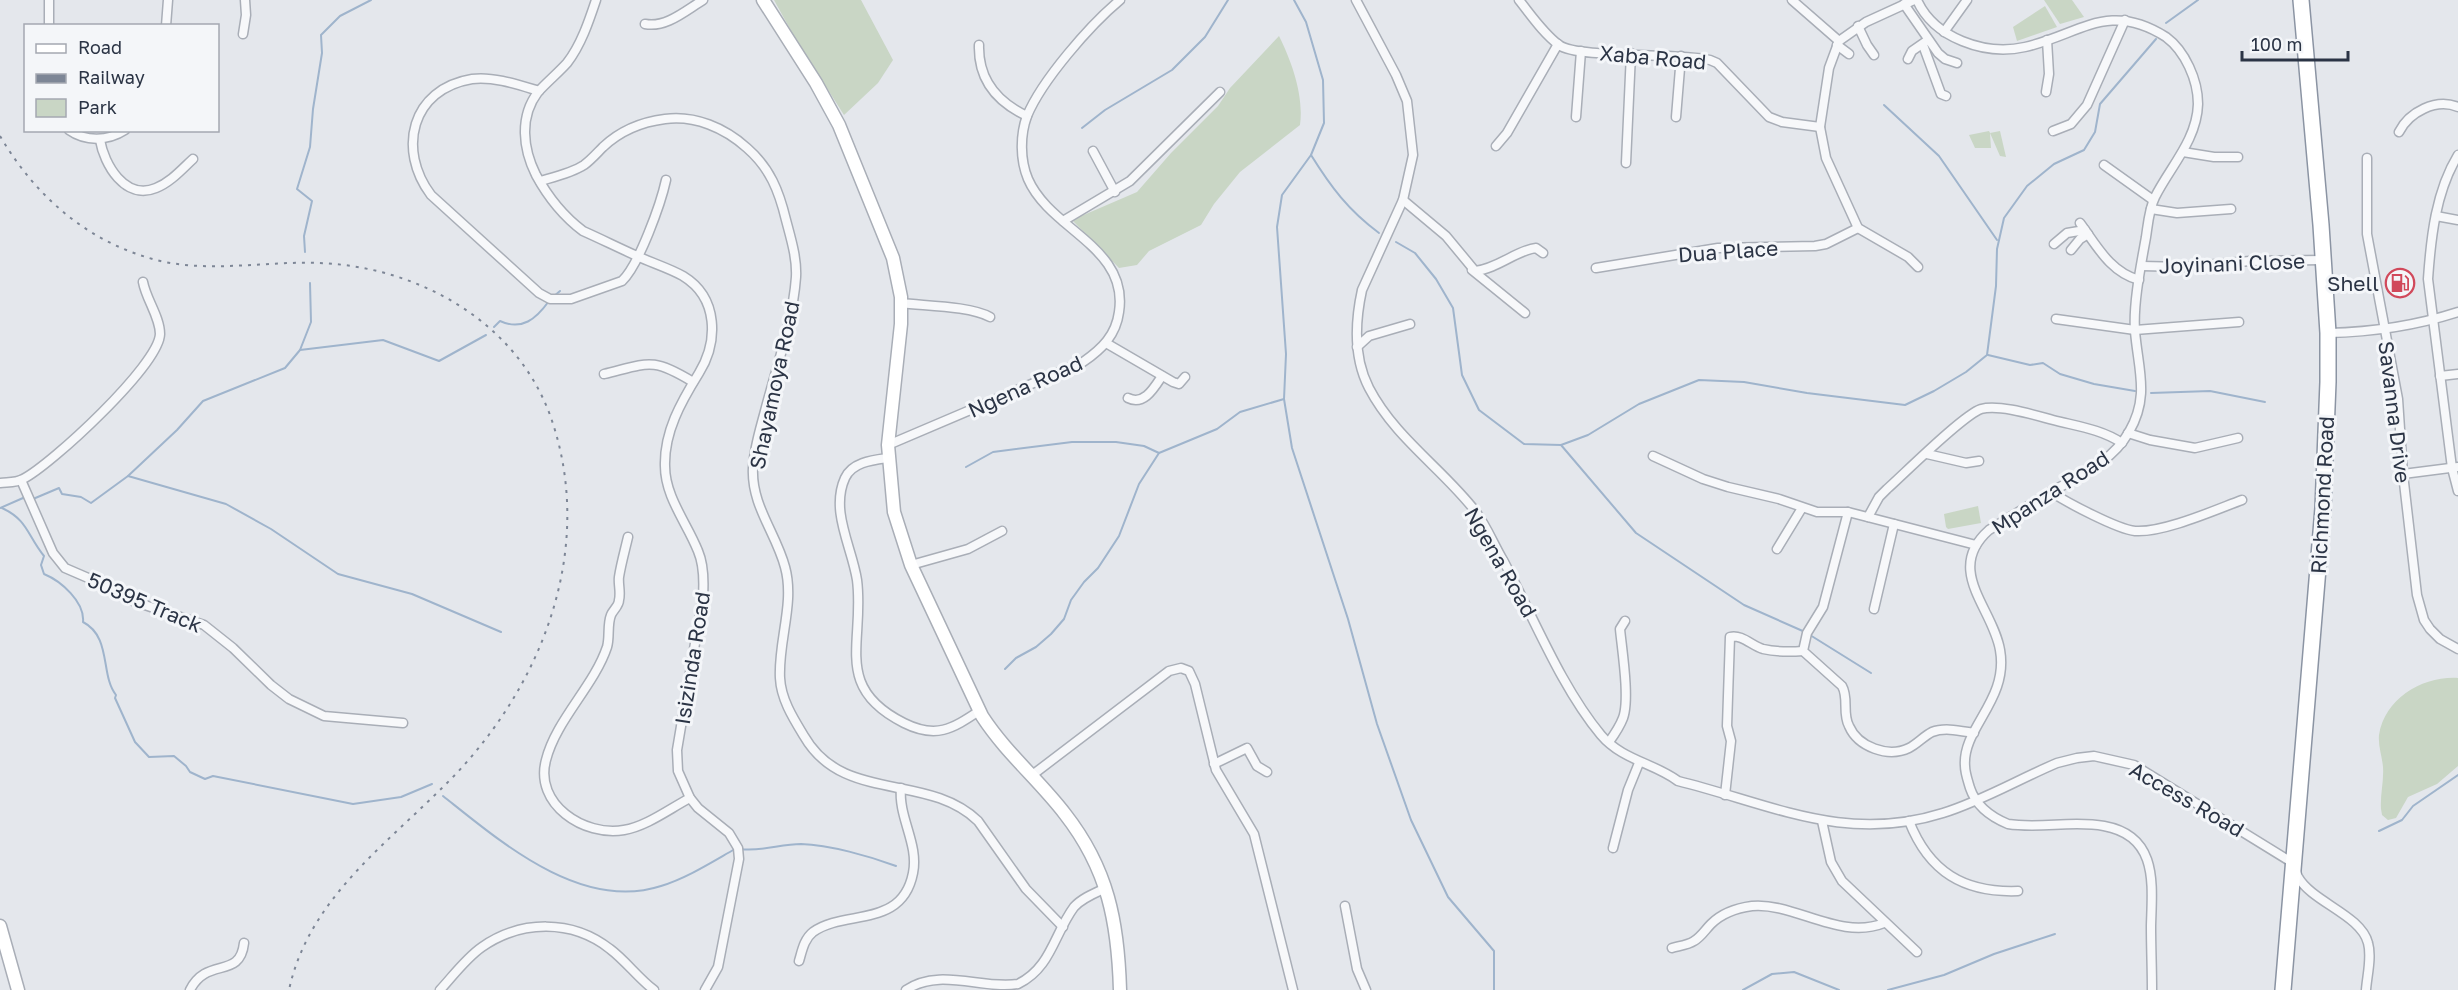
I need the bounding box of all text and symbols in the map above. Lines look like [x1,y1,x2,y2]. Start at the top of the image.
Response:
legend [24,24,219,132]
scale bar [2242,24,2348,62]
text: 100 m [2251,33,2302,55]
text: Road [78,36,122,58]
street label: Xaba Road [1599,39,1707,75]
text: Railway [78,66,145,88]
text: Park [78,96,117,118]
street label: Dua Place [1677,235,1779,267]
street label: Joyinani Close [2158,247,2306,279]
fuel station icon: Shell [2384,267,2416,299]
place label: Shell [2327,270,2379,296]
street label: Shayamoya Road [743,299,805,471]
street label: Savanna Drive [2373,340,2417,484]
street label: Ngena Road [964,349,1086,423]
street label: Richmond Road [2305,415,2339,575]
street label: Mpanza Road [1986,444,2114,540]
street label: Ngena Road [1459,502,1543,622]
street label: 50395 Track [84,566,206,638]
street label: Isizinda Road [669,590,715,726]
street label: Access Road [2125,756,2249,842]

